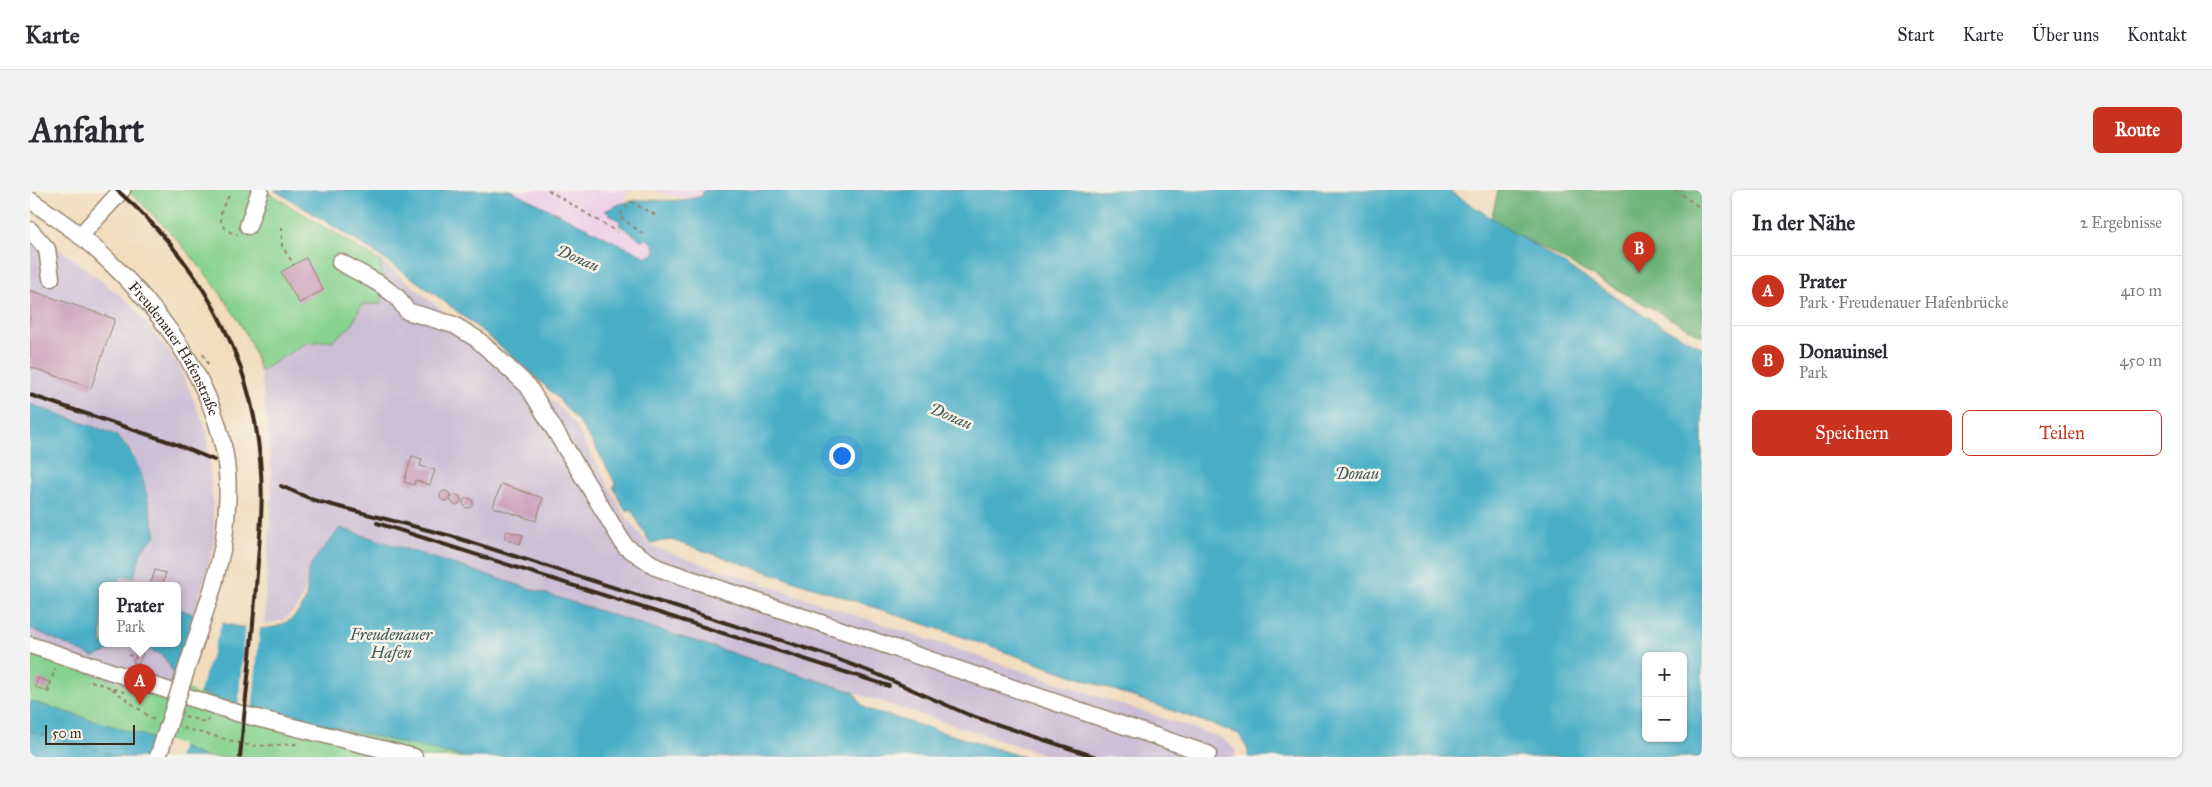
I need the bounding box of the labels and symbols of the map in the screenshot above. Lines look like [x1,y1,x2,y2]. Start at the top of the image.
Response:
pin: B [1623,232,1655,273]
water label: Donau [554,241,602,275]
street label: Freudenauer Hafenstraße [125,278,223,418]
water label: Donau [927,399,975,433]
your location [829,443,855,469]
water label: Donau [1335,464,1379,483]
water label: Freudenauer Hafen [349,625,433,662]
pin: A [124,664,156,705]
scale bar [45,722,135,745]

